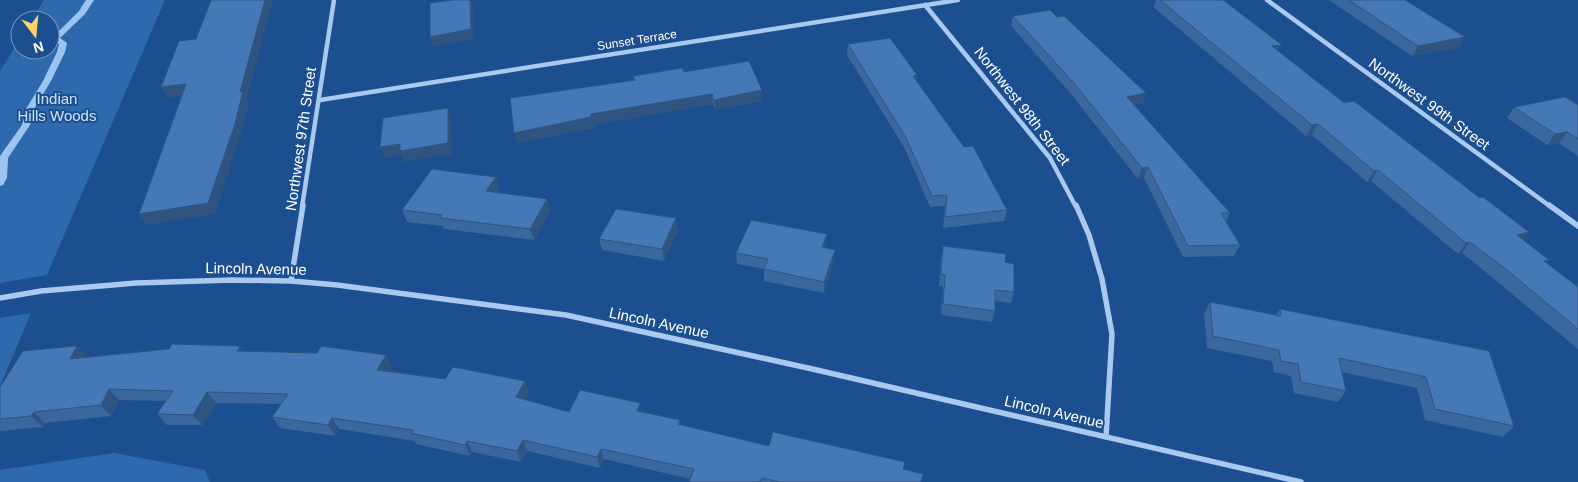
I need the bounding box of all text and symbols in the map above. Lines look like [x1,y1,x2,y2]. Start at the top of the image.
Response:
north arrow [10,10,60,60]
street label: Sunset Terrace [596,27,678,53]
text: N [32,38,46,57]
street label: Northwest 98th Street [971,43,1074,169]
street label: Northwest 99th Street [1366,54,1494,154]
street label: Northwest 97th Street [282,65,319,212]
park label: Indian Hills Woods [18,90,96,124]
street label: Lincoln Avenue [205,259,307,278]
street label: Lincoln Avenue [608,304,711,341]
street label: Lincoln Avenue [1003,392,1105,431]

